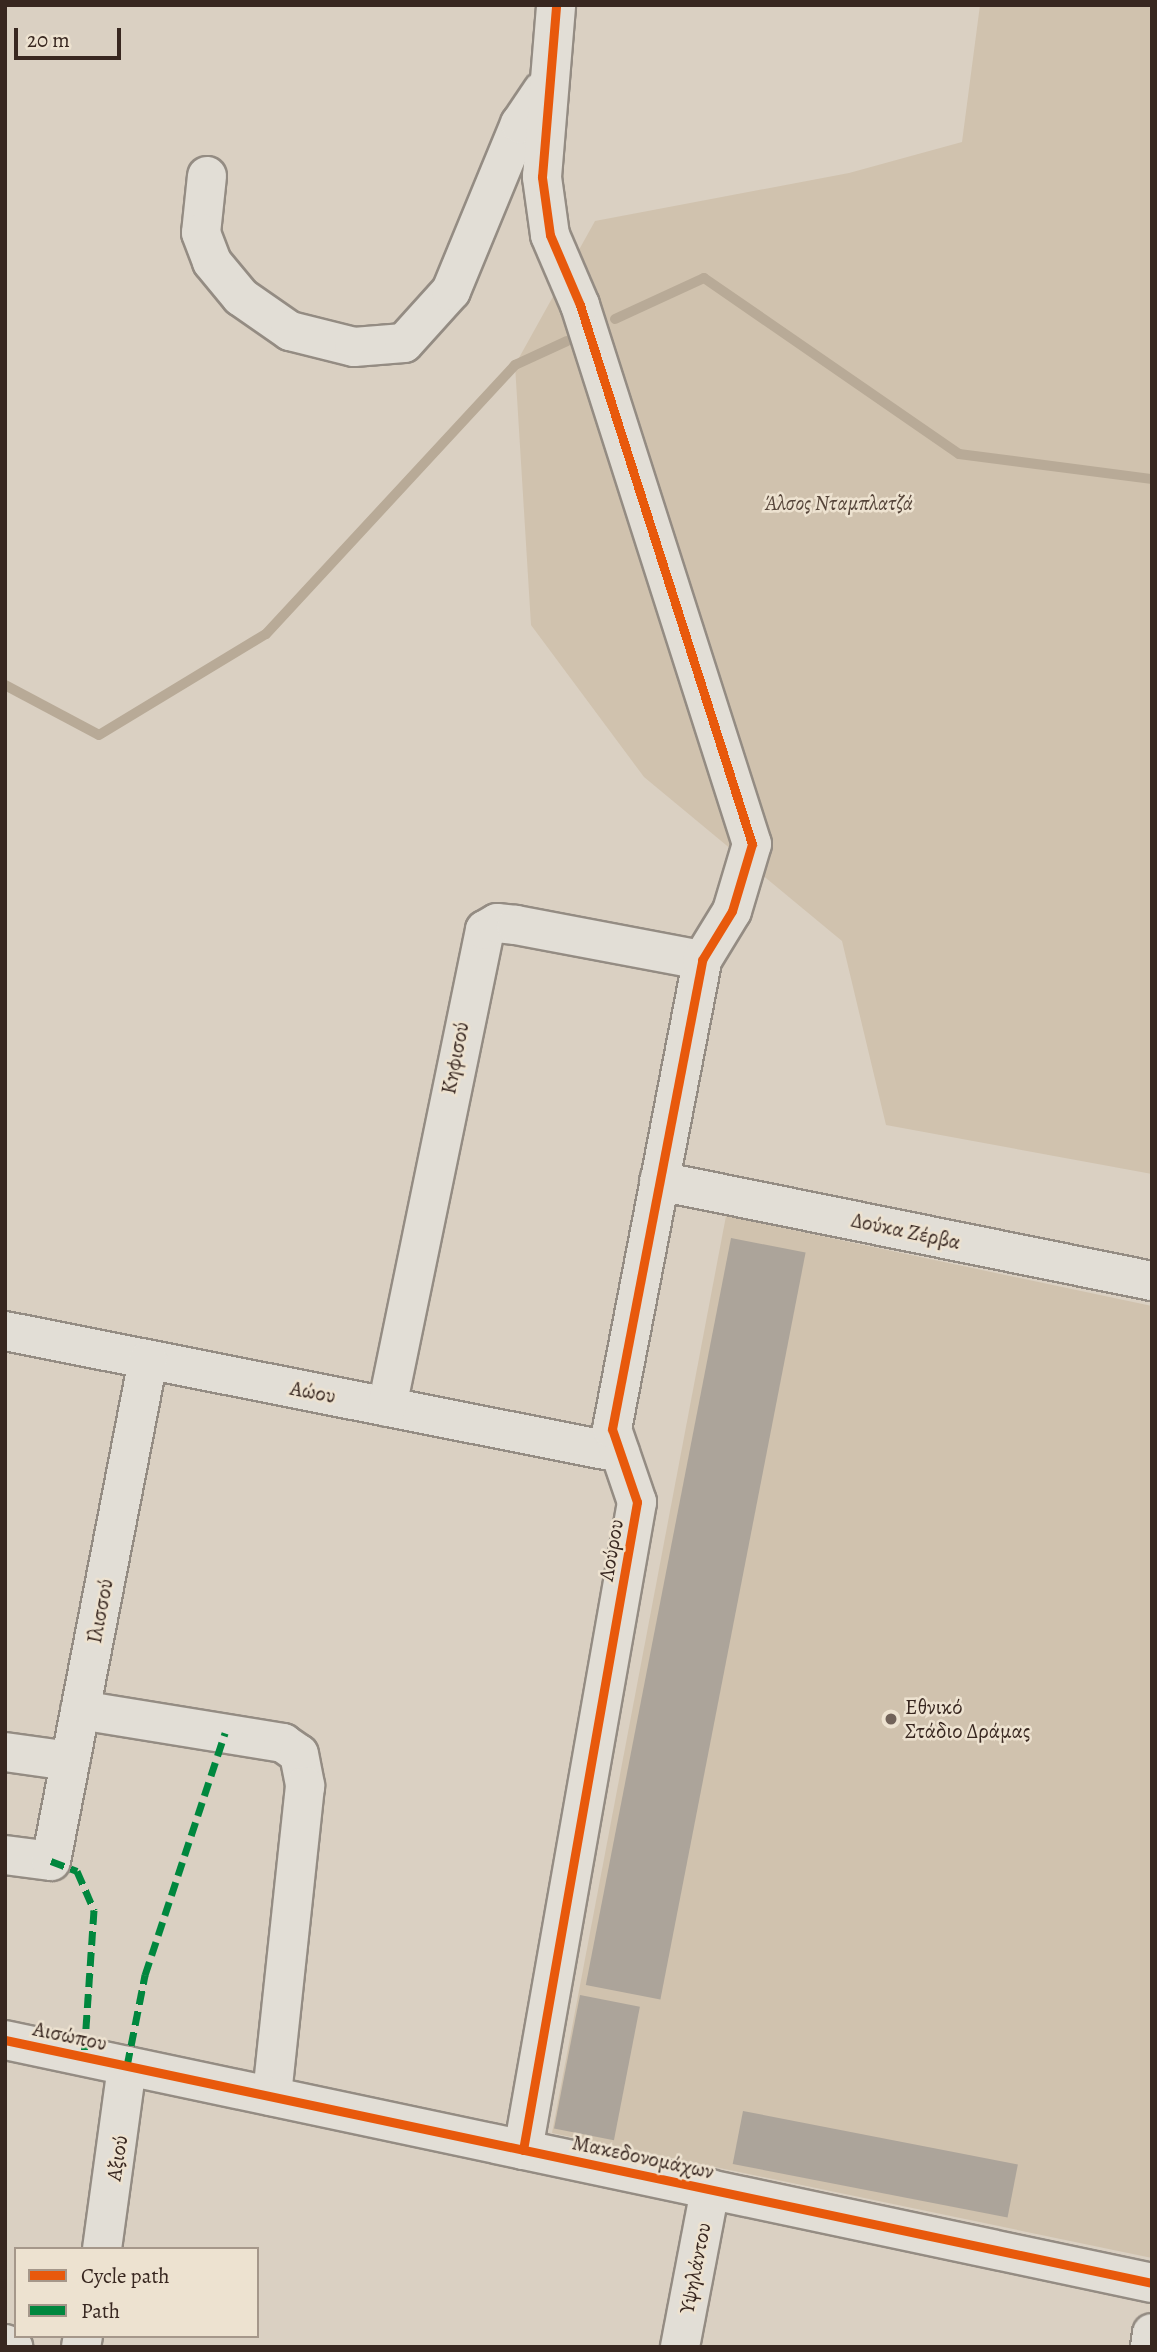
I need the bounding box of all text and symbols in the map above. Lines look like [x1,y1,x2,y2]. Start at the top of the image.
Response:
scale bar [18,14,124,58]
text: 20 m [27,26,70,54]
park label: Άλσος Νταμπλατζά [763,490,913,516]
street label: Κηφισού [436,1020,474,1096]
street label: Δούκα Ζέρβα [849,1207,963,1255]
street label: Αώου [288,1375,338,1409]
street label: Λούρου [593,1517,629,1583]
street label: Ιλισσού [81,1577,119,1645]
place label: Εθνικό Στάδιο Δράμας [905,1694,1030,1744]
marker: Εθνικό Στάδιο Δράμας [883,1711,899,1727]
street label: Αισώπου [31,2016,109,2056]
street label: Μακεδονομάχων [570,2130,716,2184]
street label: Αξιού [101,2133,133,2183]
street label: Υψηλάντου [674,2220,716,2316]
legend [14,2247,259,2338]
text: Cycle path [81,2262,170,2290]
text: Path [81,2297,120,2325]

